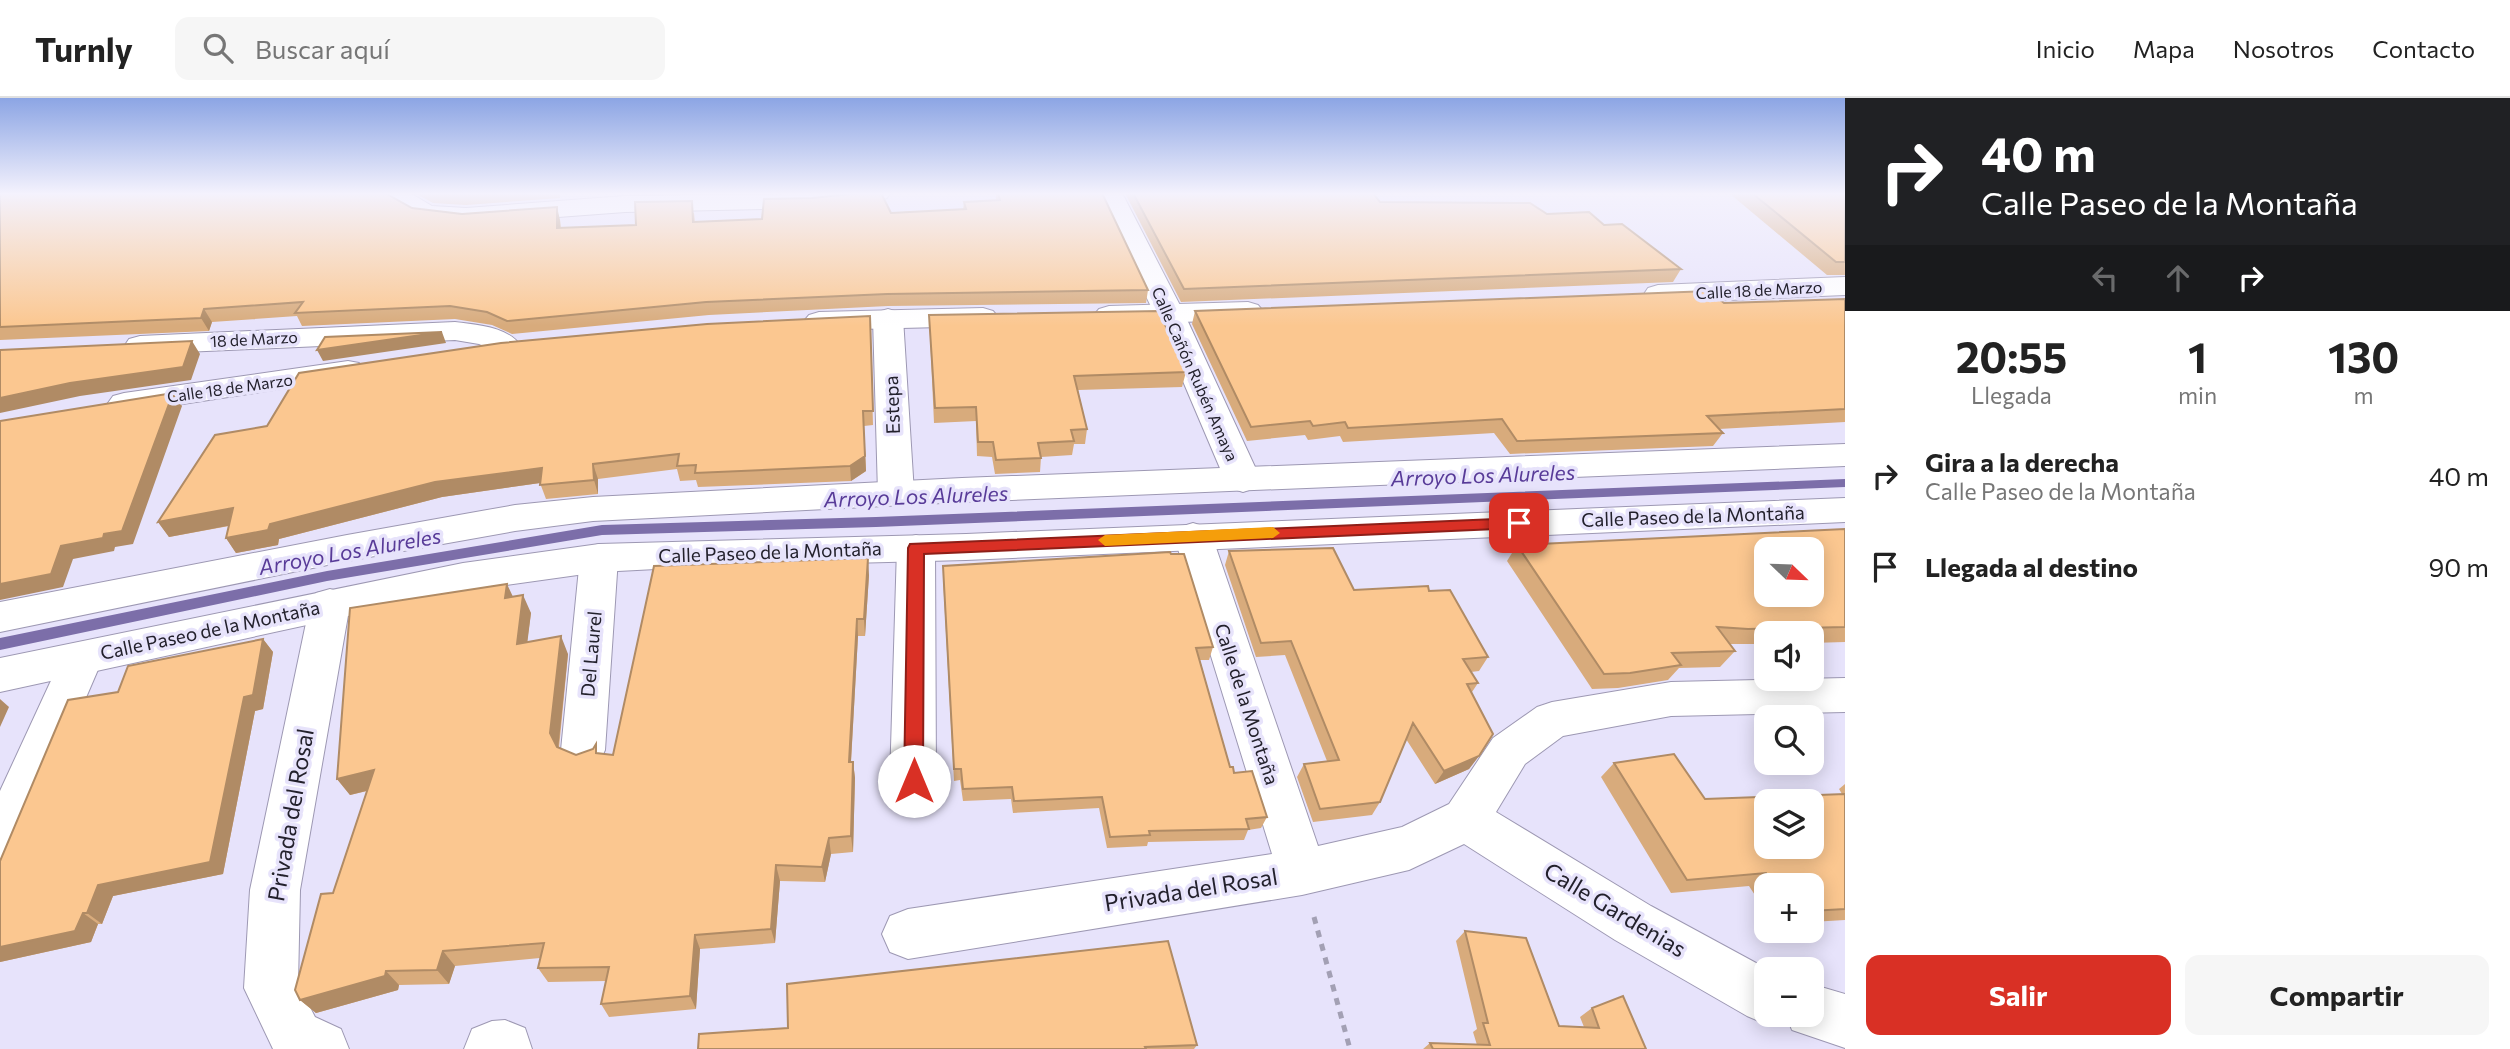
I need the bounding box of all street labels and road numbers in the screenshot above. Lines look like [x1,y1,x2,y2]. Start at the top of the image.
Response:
street label: Calle 18 de Marzo [1695,277,1823,302]
street label: Calle Cañón Rubén Amaya [1148,284,1242,464]
street label: 18 de Marzo [210,327,298,350]
street label: Calle 18 de Marzo [166,369,294,406]
street label: Estepa [879,375,904,435]
street label: Calle Paseo de la Montaña [1581,500,1805,531]
street label: Calle Paseo de la Montaña [658,536,882,567]
street label: Calle Paseo de la Montaña [98,595,322,664]
street label: Del Laurel [575,610,606,698]
street label: Calle de la Montaña [1211,620,1284,787]
street label: Privada del Rosal [261,726,319,903]
street label: Calle Gardenias [1539,856,1692,963]
street label: Privada del Rosal [1102,861,1279,917]

